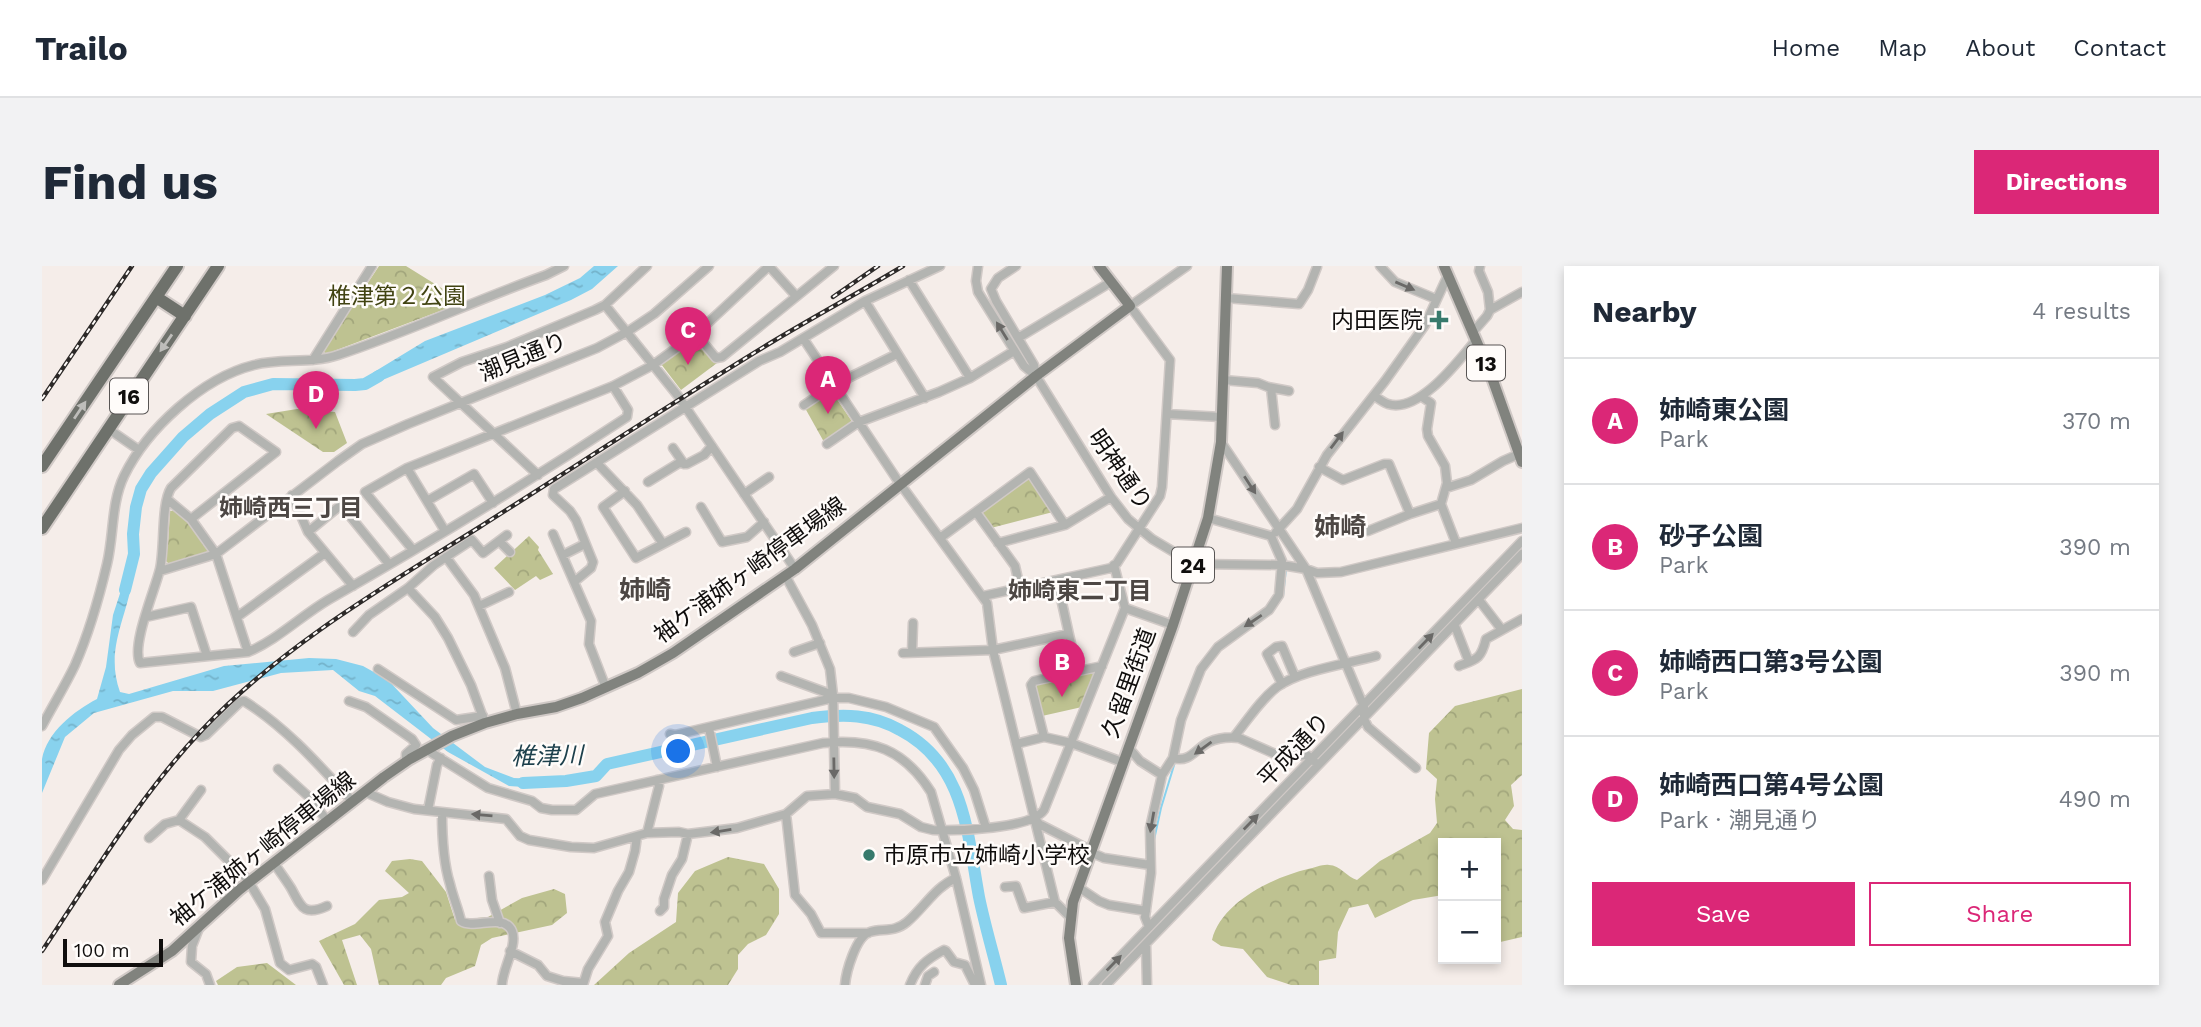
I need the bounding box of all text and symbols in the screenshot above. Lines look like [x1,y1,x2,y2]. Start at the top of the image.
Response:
text: Trailo [35,29,128,68]
text: Home [1772,34,1840,62]
text: Map [1878,34,1927,62]
text: About [1965,34,2035,62]
text: Contact [2073,34,2166,62]
button: Directions [1974,150,2159,214]
text: Find us [42,153,218,211]
one-way arrow [1395,281,1416,292]
park label: 椎津第２公園 [328,283,466,310]
text: Nearby [1592,294,1697,329]
text: 4 results [2032,298,2131,325]
pin: C [665,307,711,365]
place label: 内田医院 [1331,307,1423,334]
marker: 内田医院 [1429,310,1449,330]
one-way arrow [996,322,1009,341]
street label: 潮見通り [475,327,571,387]
one-way arrow [159,334,173,352]
road number: 13 [1467,346,1505,380]
pin: A [805,356,851,414]
pin: D [293,371,339,429]
road number: 16 [110,379,148,414]
text: 姉崎東公園 [1659,395,1789,425]
one-way arrow [73,401,87,419]
text: A [1607,408,1623,435]
text: 370 m [2062,408,2131,435]
street label: 明神通り [1083,425,1157,515]
text: Park [1659,426,1708,453]
one-way arrow [1330,432,1345,450]
one-way arrow [1243,476,1256,495]
street label: 袖ケ浦姉ヶ崎停車場線 [649,491,851,649]
district label: 姉崎西三丁目 [219,494,363,522]
district label: 姉崎 [1314,512,1366,542]
text: 砂子公園 [1659,521,1763,551]
text: B [1607,534,1623,561]
text: 390 m [2059,534,2131,561]
road number: 24 [1172,548,1214,582]
text: Park [1659,552,1708,579]
district label: 姉崎 [619,575,671,605]
district label: 姉崎東二丁目 [1008,577,1152,605]
one-way arrow [1244,614,1262,628]
street label: 久留里街道 [1097,624,1161,742]
one-way arrow [1418,633,1435,650]
pin: B [1039,639,1085,697]
text: 姉崎西口第3号公園 [1659,647,1882,677]
text: C [1607,660,1623,687]
text: 390 m [2059,660,2131,687]
text: Park [1659,678,1708,705]
street label: 平成通り [1252,708,1336,792]
your location [661,734,695,768]
water label: 椎津川 [511,741,586,771]
one-way arrow [1194,741,1212,755]
one-way arrow [829,757,840,779]
street label: 袖ケ浦姉ヶ崎停車場線 [165,766,361,932]
text: 姉崎西口第4号公園 [1659,770,1884,800]
text: D [1607,786,1623,813]
text: 490 m [2059,786,2131,813]
text: Park · 潮見通り [1659,807,1821,834]
one-way arrow [471,810,493,821]
one-way arrow [1146,811,1157,833]
one-way arrow [1242,814,1259,831]
one-way arrow [709,826,731,837]
map controls [1438,838,1501,964]
button: + [1438,838,1501,901]
place label: 市原市立姉崎小学校 [883,842,1090,869]
marker: 市原市立姉崎小学校 [861,847,877,863]
button: Save [1592,882,1855,946]
button: Share [1869,882,2131,946]
button: − [1438,901,1501,964]
scale bar [63,936,163,968]
text: 100 m [74,939,130,962]
one-way arrow [1105,955,1122,972]

